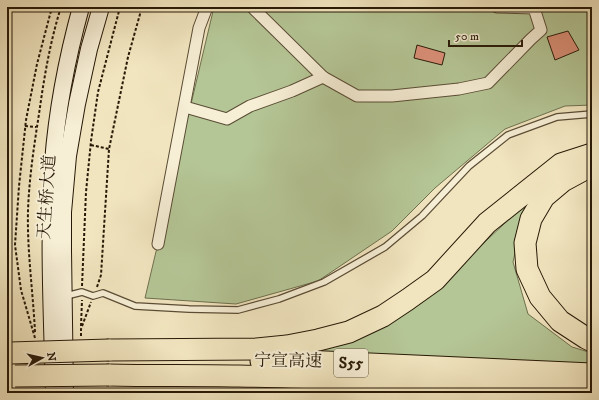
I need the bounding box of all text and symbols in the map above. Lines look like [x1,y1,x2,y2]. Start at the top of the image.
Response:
scale bar [449,22,522,48]
text: 50 m [455,29,479,44]
street label: 天生桥大道 [33,154,61,240]
north arrow [22,338,62,378]
street label: 宁宣高速 [254,349,322,373]
road number: S55 [334,349,368,377]
text: N [43,351,58,362]

